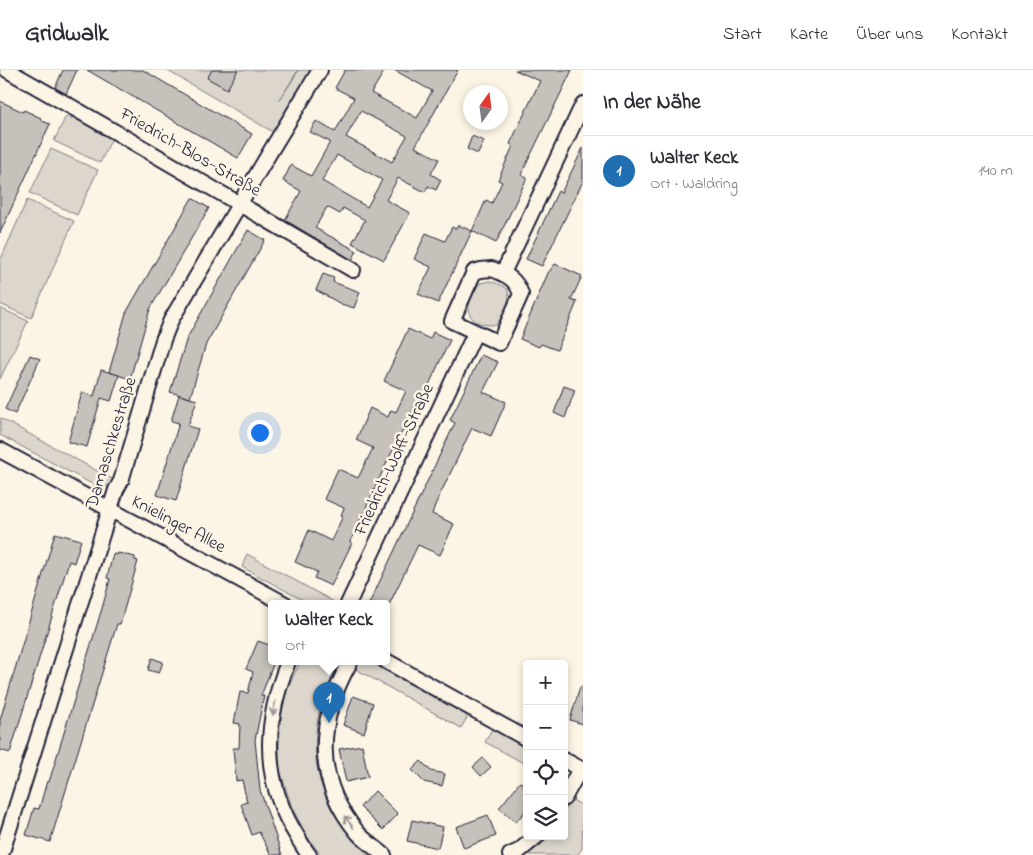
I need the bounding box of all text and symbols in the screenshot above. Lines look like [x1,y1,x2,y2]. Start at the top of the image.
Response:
text: Gridwalk [25,17,109,52]
text: Start [723,22,762,48]
text: Karte [790,22,828,48]
text: Über uns [856,22,923,48]
text: Kontakt [951,22,1008,48]
north arrow [463,85,508,130]
text: In der Nähe [603,88,701,118]
street label: Friedrich-Blos-Straße [114,101,266,204]
text: Walter Keck [650,145,738,172]
text: 1 [616,159,622,183]
text: 140 m [978,159,1013,183]
text: Ort · Waldring [650,172,738,196]
street label: Damaschkestraße [79,373,145,513]
street label: Friedrich-Wolff-Straße [348,379,442,541]
your location [247,420,273,446]
street label: Knielinger Allee [126,489,231,562]
popup [268,600,390,665]
text: Walter Keck [285,607,373,634]
text: Ort [285,634,306,658]
map controls [523,660,568,840]
button: + [523,660,568,705]
pin: 1 [313,682,345,723]
one-way arrow [269,700,279,716]
button: − [523,705,568,750]
button: locate [523,750,568,795]
button: layers [523,795,568,840]
one-way arrow [344,816,355,829]

